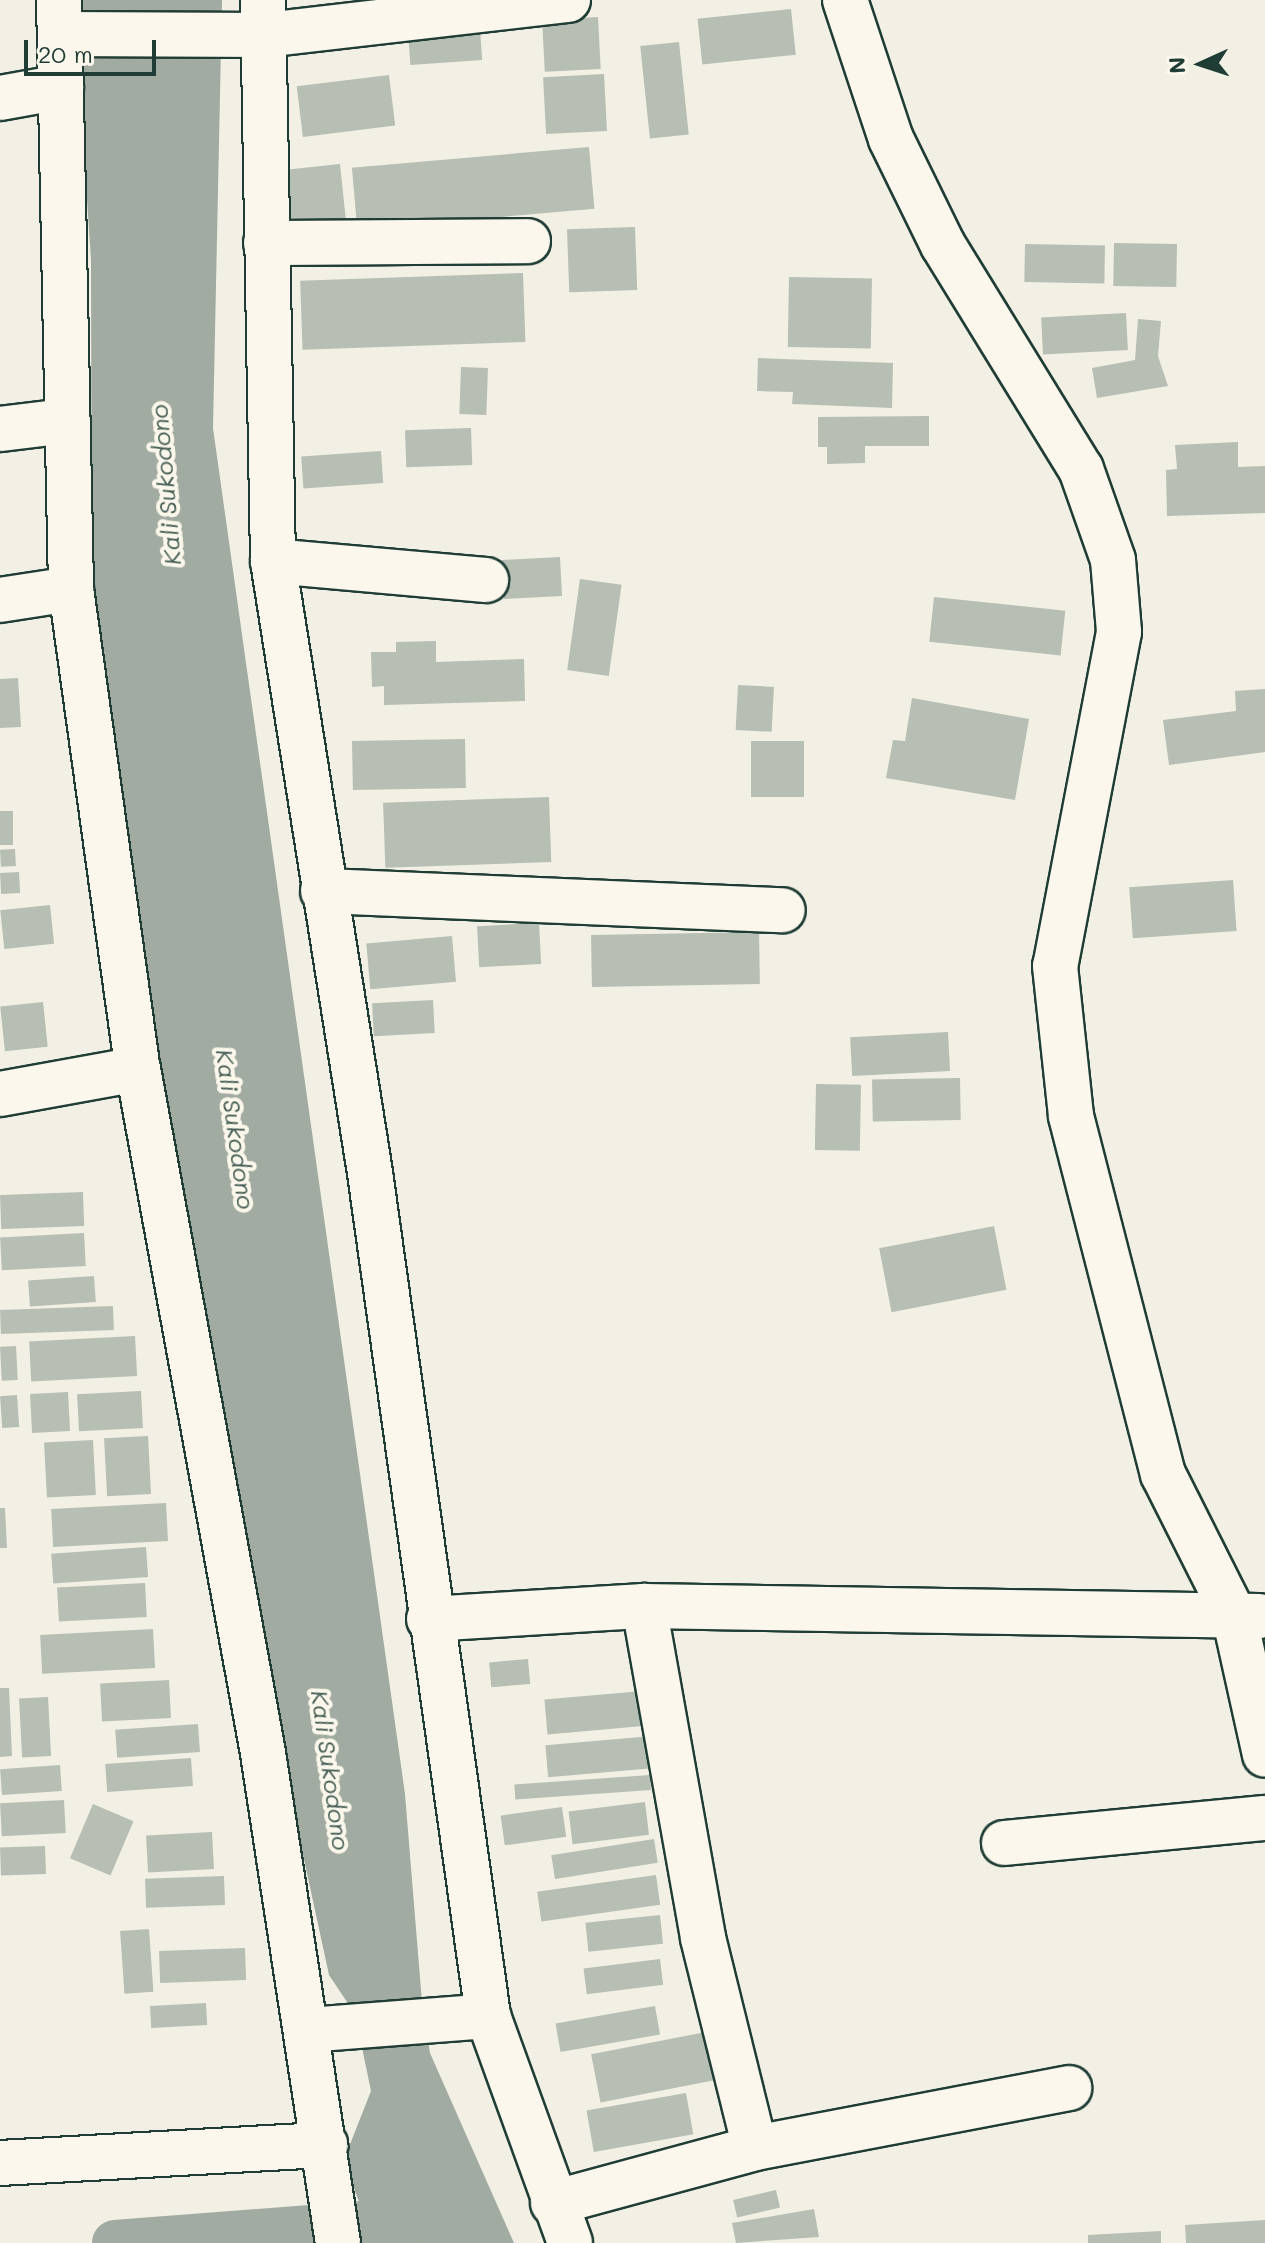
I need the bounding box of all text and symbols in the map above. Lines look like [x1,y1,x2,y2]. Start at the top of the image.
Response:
scale bar [28,24,160,74]
north arrow [1161,24,1241,104]
text: 20 m [38,38,93,69]
text: N [1162,56,1191,74]
water label: Kali Sukodono [144,403,186,567]
water label: Kali Sukodono [211,1047,261,1211]
water label: Kali Sukodono [306,1688,356,1852]

